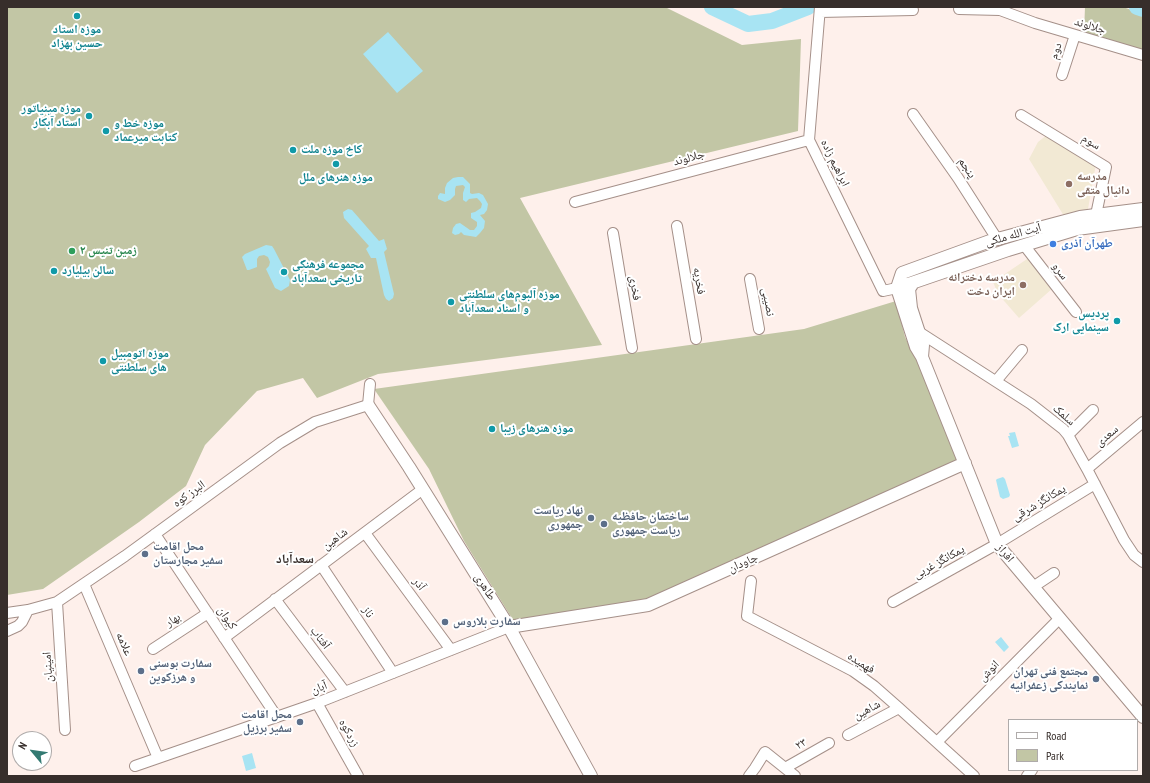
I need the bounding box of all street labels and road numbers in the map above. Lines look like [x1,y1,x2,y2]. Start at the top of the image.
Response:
street label: جلالوند [1073,14,1107,38]
street label: دوم [1047,41,1065,61]
street label: سوم [1079,131,1103,153]
street label: ابراهیم زاده [817,137,853,189]
street label: جلالوند [672,147,706,169]
street label: پنجم [955,155,979,181]
street label: آیت الله ملکی [983,220,1043,250]
street label: سرو [1049,259,1071,283]
street label: فخریه [690,266,708,296]
street label: فخری [626,274,644,302]
street label: نصیبی [758,287,778,317]
street label: سلمک [1050,401,1078,429]
street label: سعدی [1092,422,1122,450]
street label: البرز کوه [170,477,208,511]
street label: یمکانگز شرقی [1010,481,1068,525]
street label: شاهین [319,525,351,553]
street label: افراز [993,541,1017,565]
street label: یمکانگز غربی [911,542,967,582]
street label: جاودان [726,550,760,576]
street label: طاهری [471,571,499,603]
street label: آذر [410,575,428,593]
street label: ناز [359,603,377,621]
street label: کیوان [214,604,240,632]
street label: بهار [163,610,183,630]
street label: آفتاب [307,624,333,652]
street label: علامه [113,630,135,658]
street label: فهمیده [845,649,877,677]
street label: امینیان [40,651,56,683]
street label: انوش [975,657,1003,685]
street label: آبان [309,678,329,698]
street label: شاهین [851,697,883,723]
street label: زردکوه [335,717,363,749]
street label: ۲۳ [793,735,809,753]

